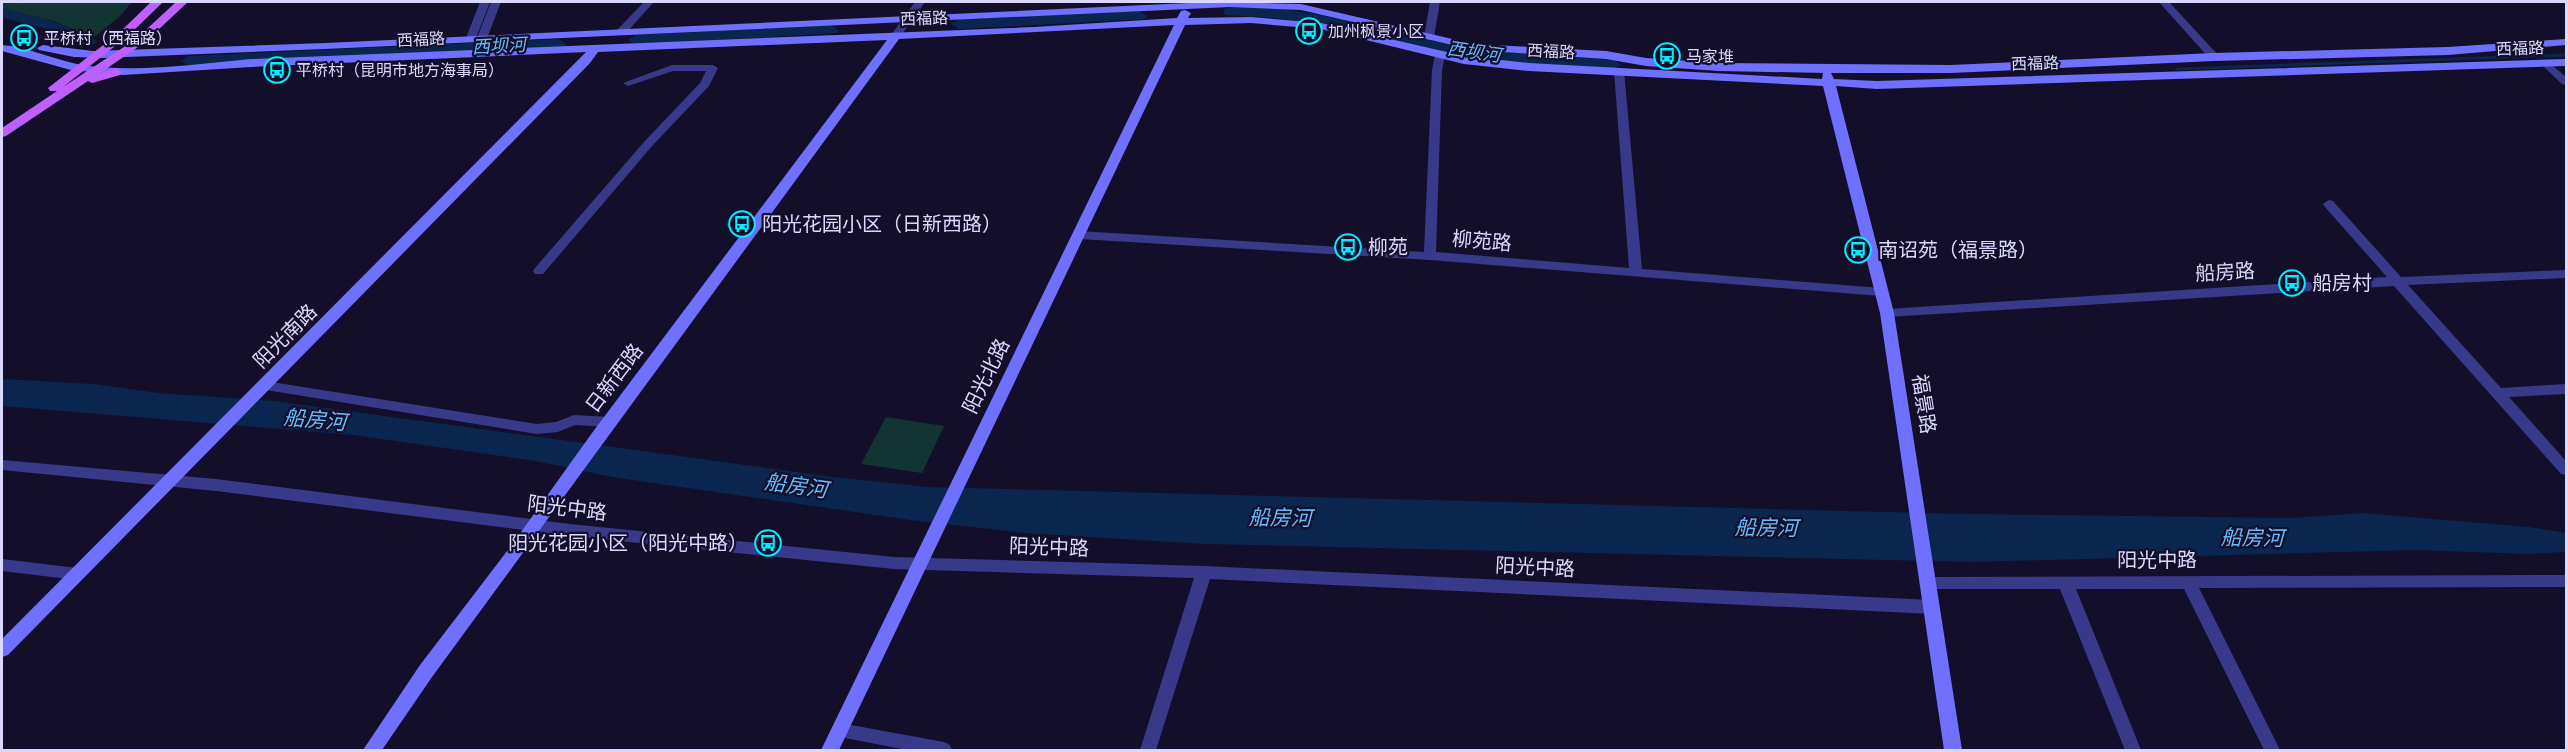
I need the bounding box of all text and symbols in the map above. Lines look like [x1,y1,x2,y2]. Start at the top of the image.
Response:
street label: 西福路 [900,9,948,30]
bus stop icon: 加州枫景小区 [1294,16,1324,46]
bus stop icon: 平桥村（西福路） [9,23,39,53]
place label: 加州枫景小区 [1328,23,1424,42]
place label: 平桥村（西福路） [44,30,172,49]
street label: 西福路 [397,30,446,51]
water label: 西坝河 [472,34,530,58]
water label: 西坝河 [1446,38,1505,67]
street label: 西福路 [2496,39,2544,60]
bus stop icon: 马家堆 [1652,41,1682,71]
street label: 西福路 [1526,42,1575,63]
place label: 马家堆 [1686,48,1734,67]
street label: 西福路 [2011,54,2059,75]
bus stop icon: 平桥村（昆明市地方海事局） [262,55,292,85]
place label: 平桥村（昆明市地方海事局） [296,62,504,81]
bus stop icon: 阳光花园小区（日新西路） [727,209,757,239]
place label: 阳光花园小区（日新西路） [762,213,1002,237]
street label: 柳苑路 [1451,227,1513,257]
bus stop icon: 柳苑 [1333,232,1363,262]
bus stop icon: 南诏苑（福景路） [1843,235,1873,265]
place label: 柳苑 [1368,236,1408,260]
place label: 南诏苑（福景路） [1878,239,2038,263]
street label: 船房路 [2194,259,2256,287]
bus stop icon: 船房村 [2277,268,2307,298]
place label: 船房村 [2312,272,2372,296]
street label: 阳光南路 [249,300,322,373]
street label: 阳光北路 [959,335,1015,418]
street label: 日新西路 [581,339,648,418]
street label: 福景路 [1906,373,1940,436]
water label: 船房河 [282,405,351,436]
water label: 船房河 [763,470,833,504]
street label: 阳光中路 [526,492,608,526]
water label: 船房河 [1248,505,1316,532]
water label: 船房河 [1734,515,1802,542]
water label: 船房河 [2220,525,2288,552]
bus stop icon: 阳光花园小区（阳光中路） [753,528,783,558]
place label: 阳光花园小区（阳光中路） [508,532,748,556]
street label: 阳光中路 [1009,535,1089,561]
street label: 阳光中路 [2117,549,2197,573]
street label: 阳光中路 [1494,554,1576,582]

